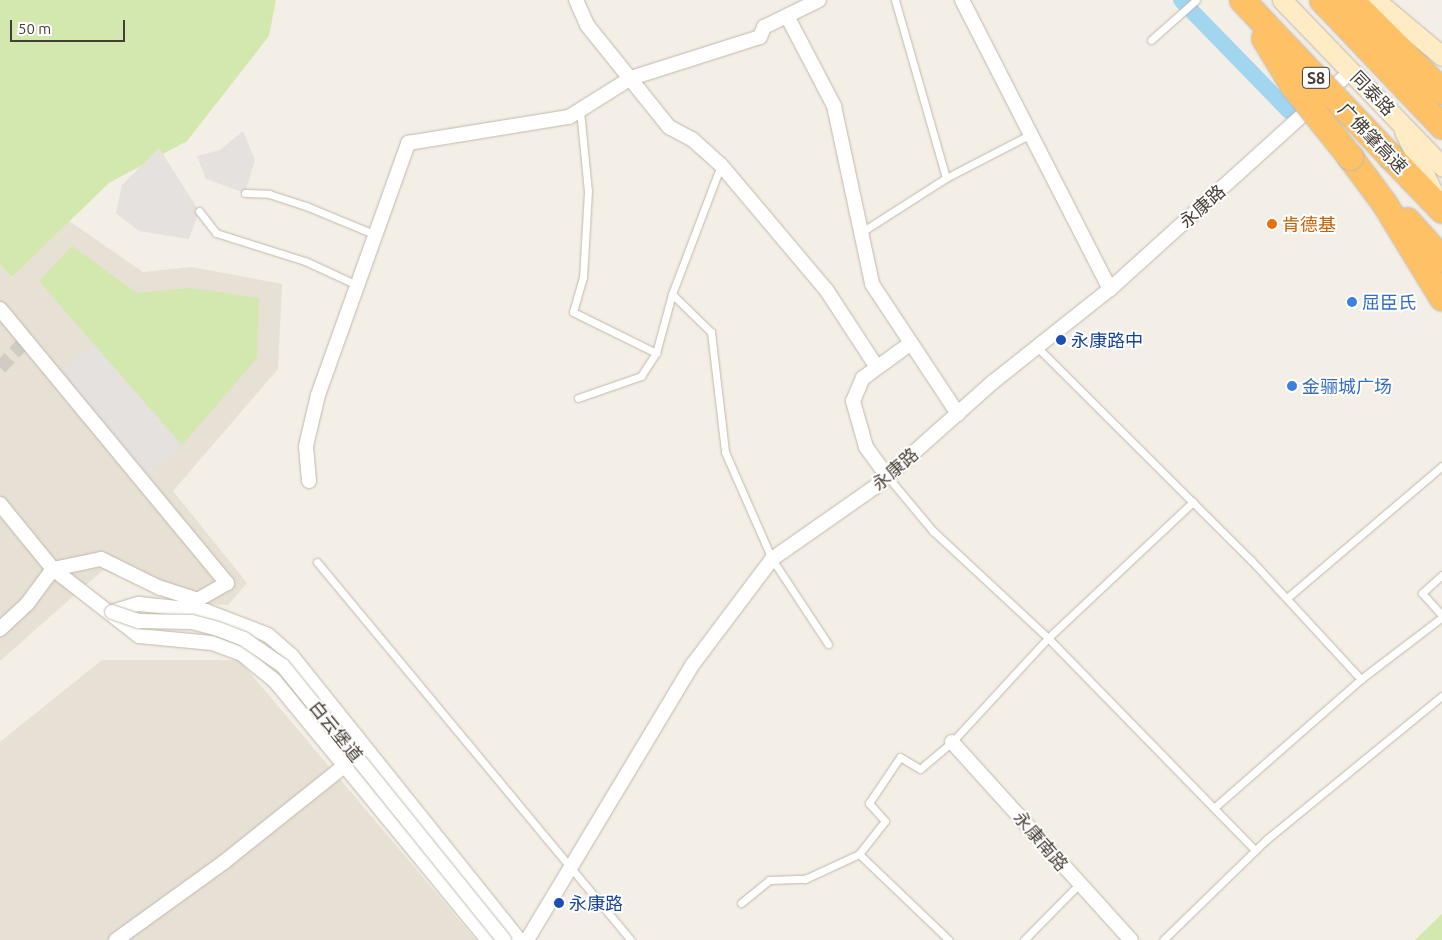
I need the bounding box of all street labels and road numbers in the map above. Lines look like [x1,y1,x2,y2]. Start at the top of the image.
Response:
road number: S8 [1301,64,1331,92]
street label: 同泰路 [1346,66,1400,120]
street label: 广佛肇高速 [1334,98,1412,178]
street label: 永康路 [1175,180,1229,232]
street label: 永康路 [868,443,922,495]
street label: 白云堡道 [305,696,367,766]
street label: 永康南路 [1009,807,1073,875]

